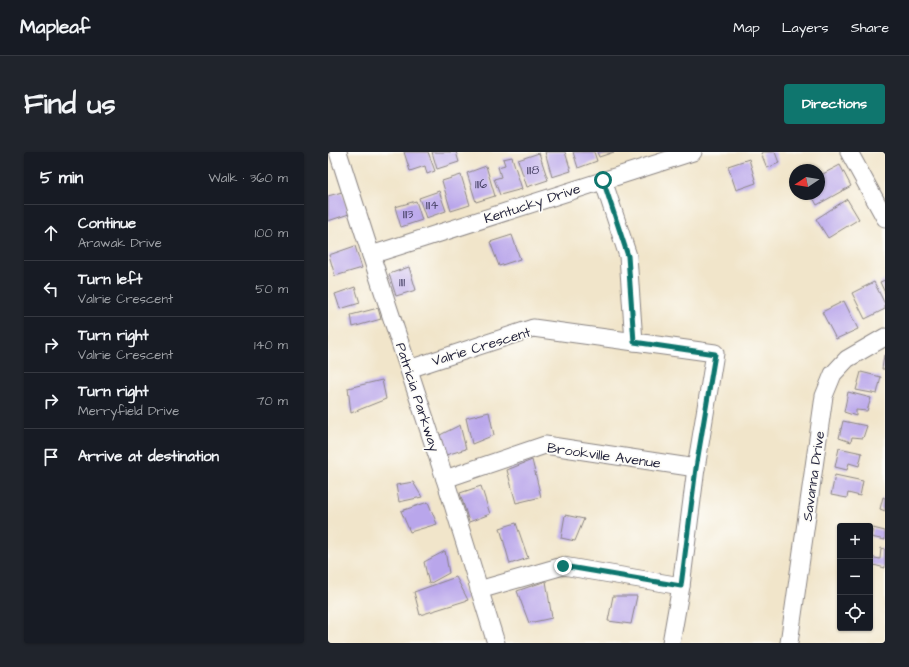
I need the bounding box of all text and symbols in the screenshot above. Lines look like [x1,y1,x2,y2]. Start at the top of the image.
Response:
text: Mapleaf [20,14,90,41]
text: Map [733,18,760,38]
text: Layers [782,18,829,38]
text: Share [851,18,889,38]
button: Directions [784,84,885,124]
text: Find us [24,85,115,124]
house number: 1118 [527,162,539,179]
north arrow [789,164,825,200]
text: 5 min [40,166,83,190]
text: Walk · 360 m [209,169,288,187]
route start [594,171,612,189]
house number: 1116 [475,176,488,193]
street label: Kentucky Drive [482,179,584,229]
house number: 1114 [426,197,438,214]
house number: 1113 [403,206,413,223]
text: Continue [78,213,136,234]
icon: ahead [40,222,62,244]
text: 100 m [255,224,288,242]
text: Arawak Drive [78,234,162,252]
text: Turn left [78,269,142,290]
house number: 1111 [399,274,406,291]
icon: left [40,278,62,300]
text: 50 m [255,280,288,298]
text: Valrie Crescent [78,290,173,308]
street label: Valrie Crescent [429,322,534,371]
text: Turn right [78,325,149,346]
icon: right [40,334,62,356]
text: 140 m [254,336,288,354]
street label: Patricia Parkway [390,340,444,455]
text: Valrie Crescent [78,346,173,364]
text: Turn right [78,381,149,402]
icon: right [40,390,62,412]
text: 70 m [256,392,288,410]
text: Merryfield Drive [78,402,179,420]
street label: Savanna Drive [798,429,830,523]
street label: Brookville Avenue [546,438,662,474]
icon: arrive [40,446,62,468]
text: Arrive at destination [78,446,219,467]
map controls [837,523,873,631]
button: + [837,523,873,559]
route end [554,557,572,575]
button: − [837,559,873,595]
button: locate [837,595,873,631]

